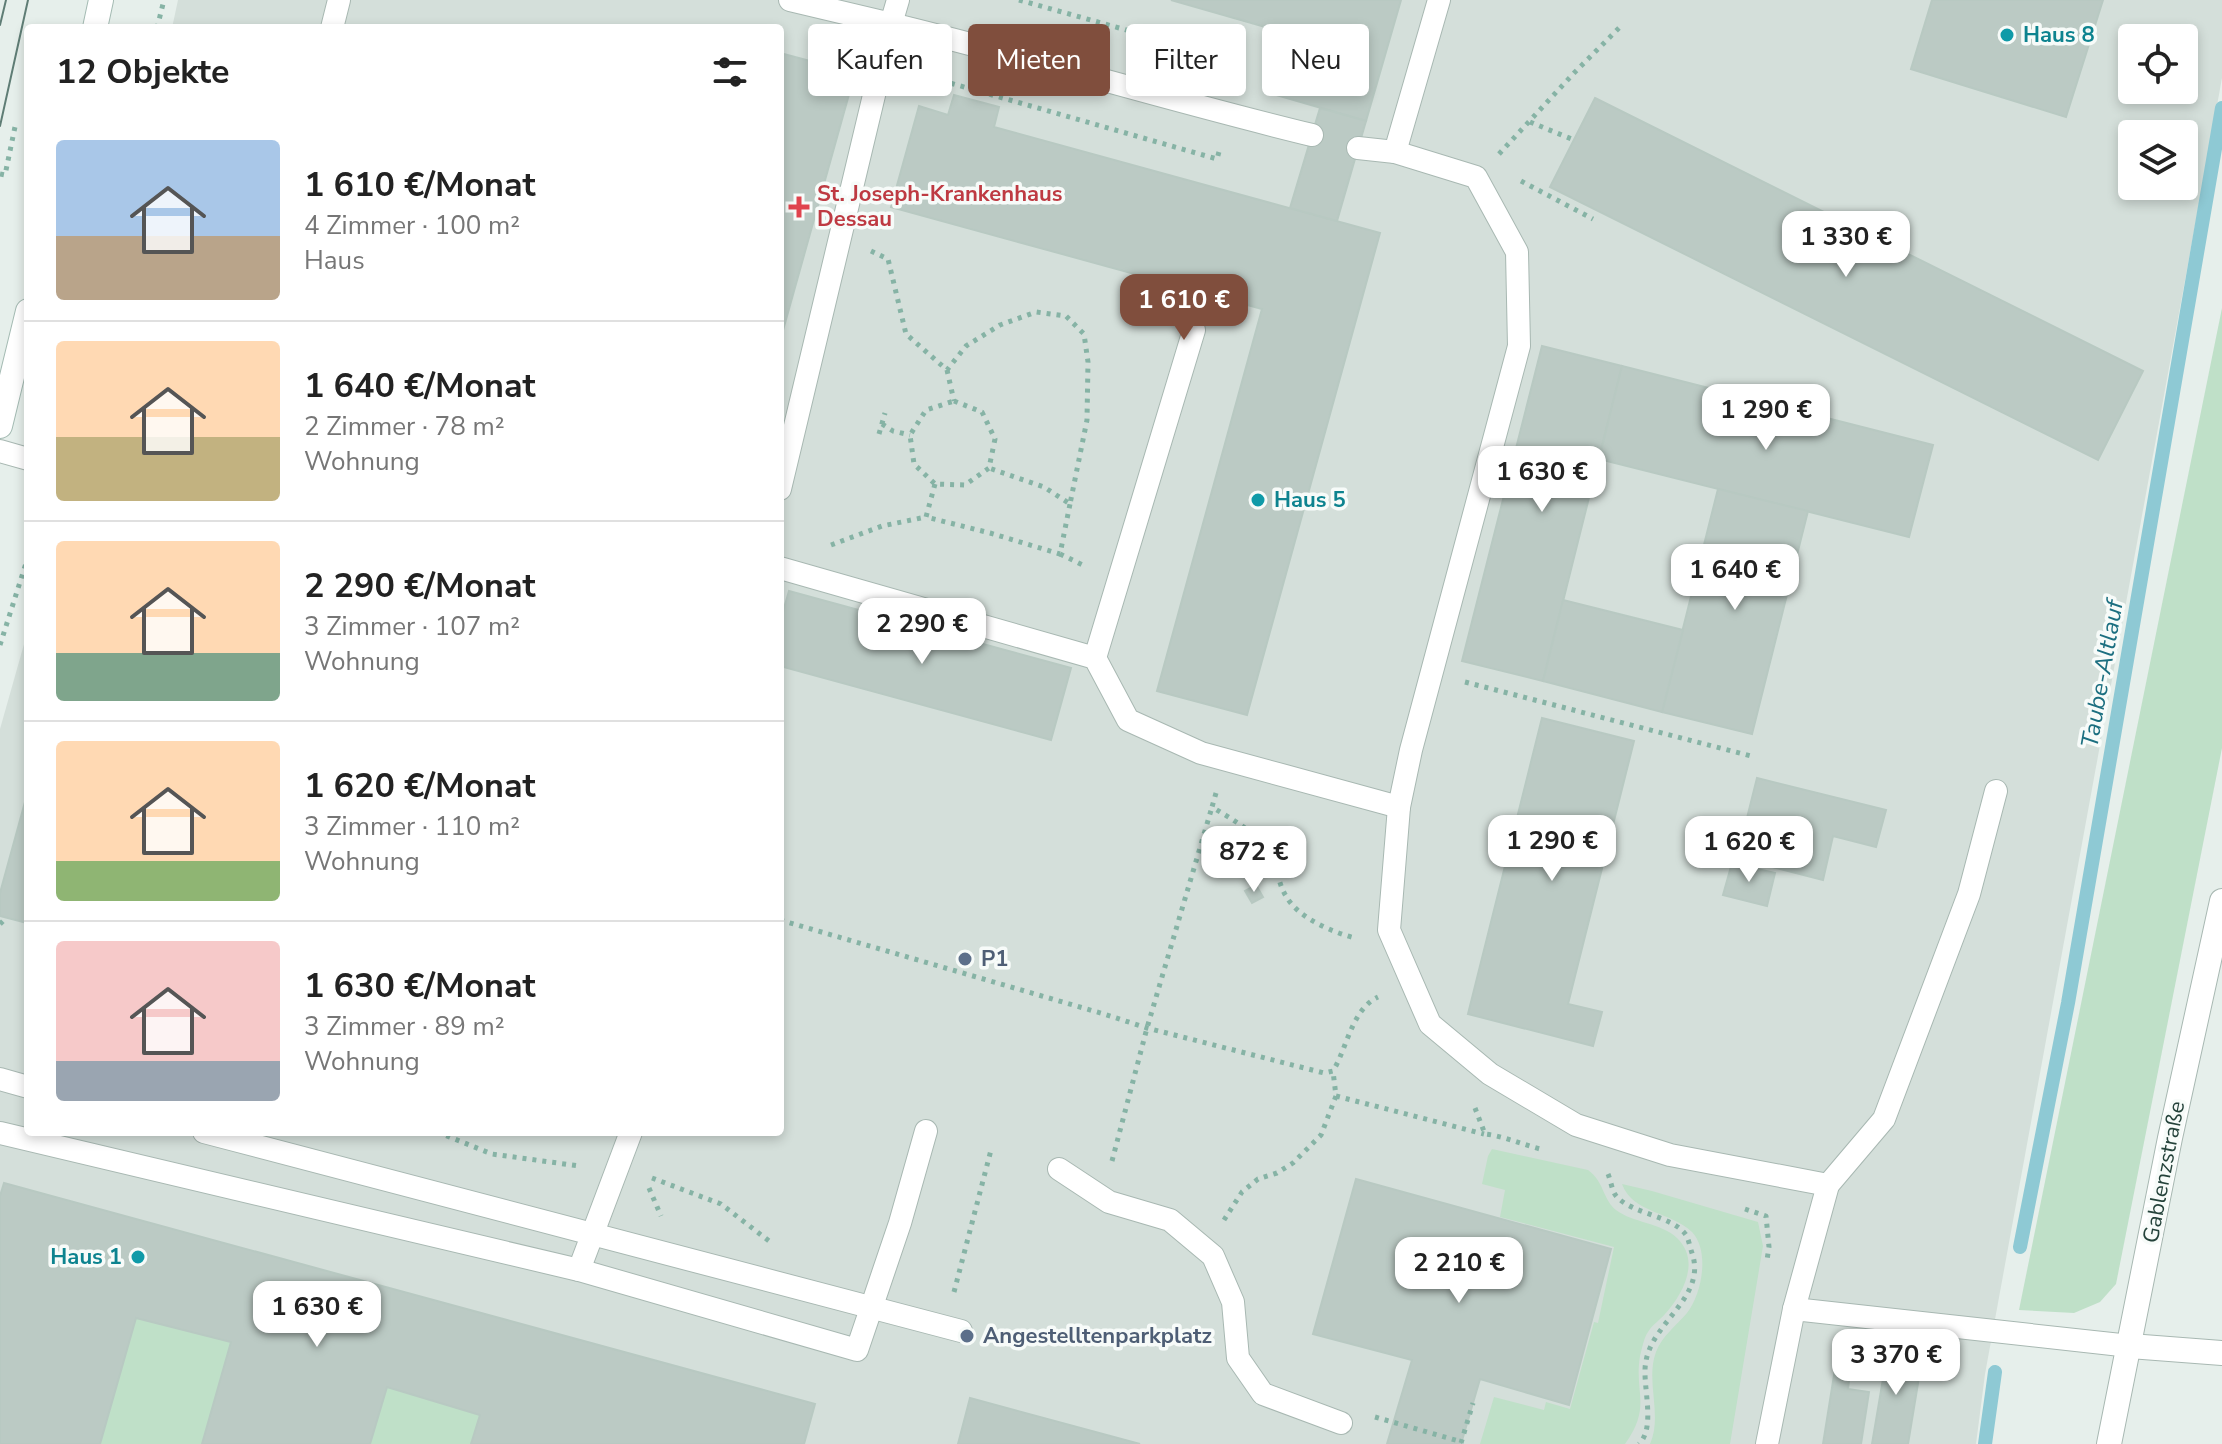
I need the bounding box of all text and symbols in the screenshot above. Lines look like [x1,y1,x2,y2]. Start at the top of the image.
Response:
place label: Haus 8 [2023,20,2095,50]
chip: Kaufen [808,24,952,96]
chip: Mieten [968,24,1110,96]
chip: Filter [1126,24,1246,96]
chip: Neu [1262,24,1369,96]
map controls [2118,24,2198,200]
button: locate [2118,24,2198,104]
marker: Haus 8 [1998,26,2016,44]
text: 12 Objekte [56,49,229,95]
icon: filters [708,50,752,94]
button: layers [2118,120,2198,200]
text: 1 610 €/Monat [304,162,536,208]
icon: home [120,172,216,268]
place label: St. Joseph-Krankenhaus Dessau [817,179,1063,234]
marker: St. Joseph-Krankenhaus Dessau [788,196,810,218]
text: 4 Zimmer · 100 m² [304,208,520,243]
pin: 1 330 € [1772,211,1920,279]
text: 1 330 € [1800,219,1892,254]
text: Haus [304,243,365,278]
pin: 1 610 € [1110,274,1258,342]
text: 1 610 € [1138,282,1230,317]
text: 1 640 €/Monat [304,363,536,409]
icon: home [120,373,216,469]
pin: 1 290 € [1692,384,1840,452]
text: 1 290 € [1720,392,1812,427]
text: 2 Zimmer · 78 m² [304,409,505,444]
text: Wohnung [304,444,420,479]
pin: 1 630 € [1468,446,1616,514]
text: 1 630 € [1496,454,1588,489]
place label: Haus 5 [1274,485,1346,515]
marker: Haus 5 [1249,491,1267,509]
pin: 1 640 € [1661,544,1809,612]
text: 1 640 € [1689,552,1781,587]
text: 2 290 €/Monat [304,563,536,609]
icon: home [120,573,216,669]
water label: Taube-Altlauf [2073,596,2131,750]
pin: 2 290 € [848,598,996,666]
text: 2 290 € [876,606,968,641]
text: 3 Zimmer · 107 m² [304,609,520,644]
text: Wohnung [304,644,420,679]
text: 1 620 €/Monat [304,763,536,809]
icon: home [120,773,216,869]
text: 3 Zimmer · 110 m² [304,809,520,844]
pin: 1 290 € [1478,815,1626,883]
pin: 1 620 € [1675,816,1823,884]
text: 1 290 € [1506,823,1598,858]
text: 1 620 € [1703,824,1795,859]
pin: 872 € [1198,826,1310,894]
text: 872 € [1219,834,1289,869]
text: Wohnung [304,844,420,879]
place label: P1 [981,944,1009,974]
marker: P1 [956,950,974,968]
text: 1 630 €/Monat [304,963,536,1009]
icon: home [120,973,216,1069]
text: 3 Zimmer · 89 m² [304,1009,505,1044]
text: Wohnung [304,1044,420,1079]
street label: Gablenzstraße [2136,1098,2192,1246]
pin: 2 210 € [1385,1237,1533,1305]
place label: Haus 1 [50,1242,122,1272]
text: 2 210 € [1413,1245,1505,1280]
marker: Haus 1 [129,1248,147,1266]
pin: 1 630 € [243,1281,391,1349]
text: 1 630 € [271,1289,363,1324]
place label: Angestelltenparkplatz [983,1321,1212,1351]
marker: Angestelltenparkplatz [958,1327,976,1345]
pin: 3 370 € [1822,1329,1970,1397]
text: 3 370 € [1850,1337,1942,1372]

